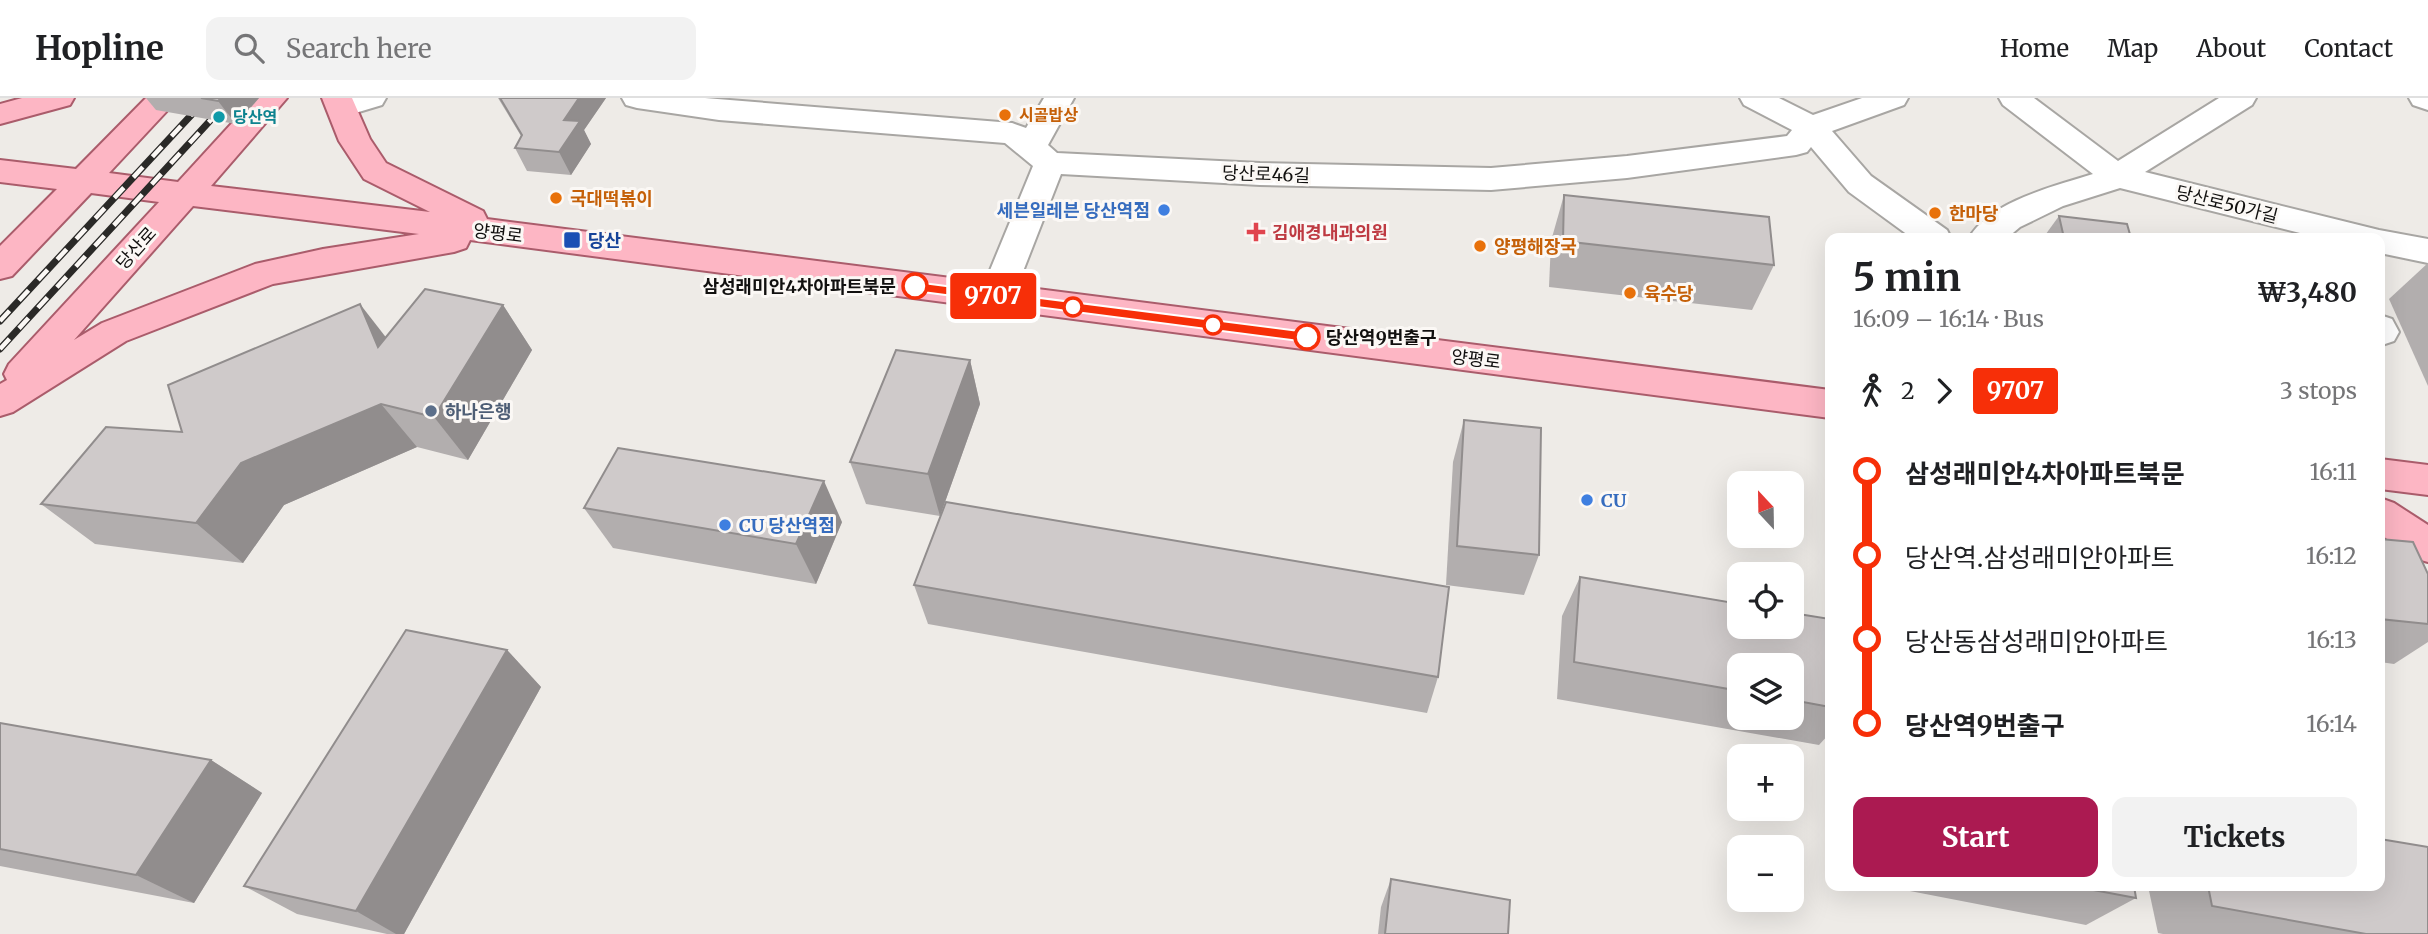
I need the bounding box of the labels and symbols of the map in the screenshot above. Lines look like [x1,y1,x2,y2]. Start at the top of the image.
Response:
place label: 시골밥상 [1019,105,1078,125]
place label: 당산역 [233,107,277,127]
marker: 시골밥상 [997,107,1013,123]
marker: 당산역 [211,109,227,125]
street label: 당산로46길 [1222,161,1310,187]
street label: 당산로50가길 [2173,180,2281,228]
place label: 국대떡볶이 [570,187,653,210]
marker: 국대떡볶이 [548,190,564,206]
place label: 세븐일레븐 당산역점 [997,199,1150,222]
marker: 세븐일레븐 당산역점 [1156,202,1172,218]
place label: 한마당 [1949,202,1999,225]
marker: 한마당 [1927,205,1943,221]
street label: 양평로 [472,219,524,247]
place label: 김애경내과의원 [1272,221,1388,244]
street label: 당산로 [111,222,161,274]
marker: 김애경내과의원 [1246,222,1266,242]
place label: 당산 [588,229,622,252]
marker: 당산 [562,230,582,250]
place label: 양평해장국 [1494,235,1577,258]
marker: 양평해장국 [1472,238,1488,254]
marker: 삼성래미안4차아파트북문 [902,273,928,299]
line badge: 9707 [944,273,1042,319]
place label: 삼성래미안4차아파트북문 [702,275,896,298]
place label: 육수당 [1644,282,1694,305]
marker: 육수당 [1622,285,1638,301]
unlabelled marker [1063,297,1083,317]
unlabelled marker [1203,315,1223,335]
marker: 당산역9번출구 [1294,324,1320,350]
place label: 당산역9번출구 [1326,326,1436,349]
street label: 양평로 [1450,345,1502,373]
place label: 하나은행 [445,400,511,423]
marker: 하나은행 [423,403,439,419]
north arrow [1727,471,1804,548]
place label: CU [1601,489,1627,512]
marker: CU [1579,492,1595,508]
place label: CU 당산역점 [739,514,835,537]
marker: CU 당산역점 [717,517,733,533]

